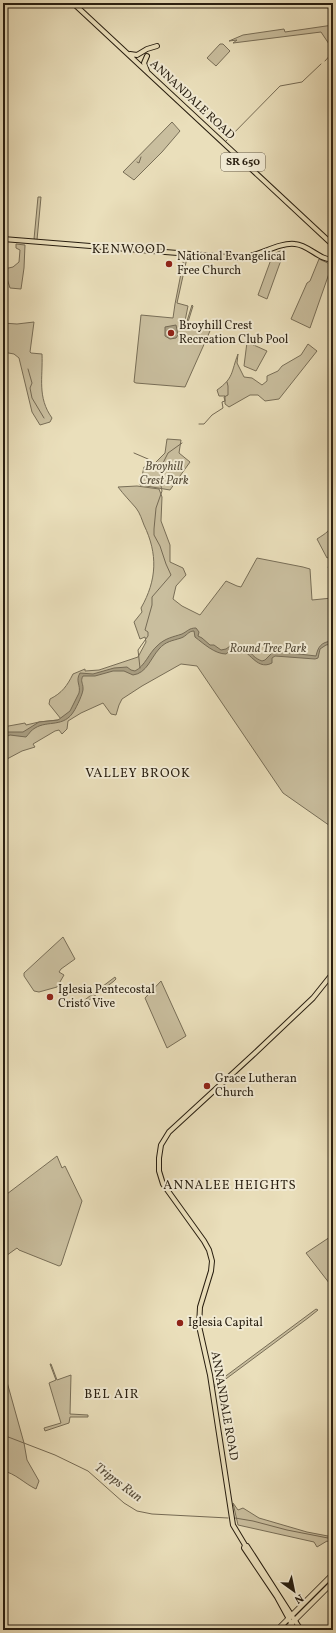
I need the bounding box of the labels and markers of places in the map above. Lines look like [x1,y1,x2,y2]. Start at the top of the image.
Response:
place label: National Evangelical Free Church [177,249,286,279]
marker: National Evangelical Free Church [164,259,174,269]
place label: Broyhill Crest Recreation Club Pool [179,318,289,348]
marker: Broyhill Crest Recreation Club Pool [166,328,176,338]
place label: Iglesia Pentecostal Cristo Vive [58,982,155,1012]
marker: Iglesia Pentecostal Cristo Vive [45,992,55,1002]
place label: Grace Lutheran Church [215,1071,297,1101]
marker: Grace Lutheran Church [202,1081,212,1091]
place label: Iglesia Capital [188,1315,263,1331]
marker: Iglesia Capital [175,1318,185,1328]

